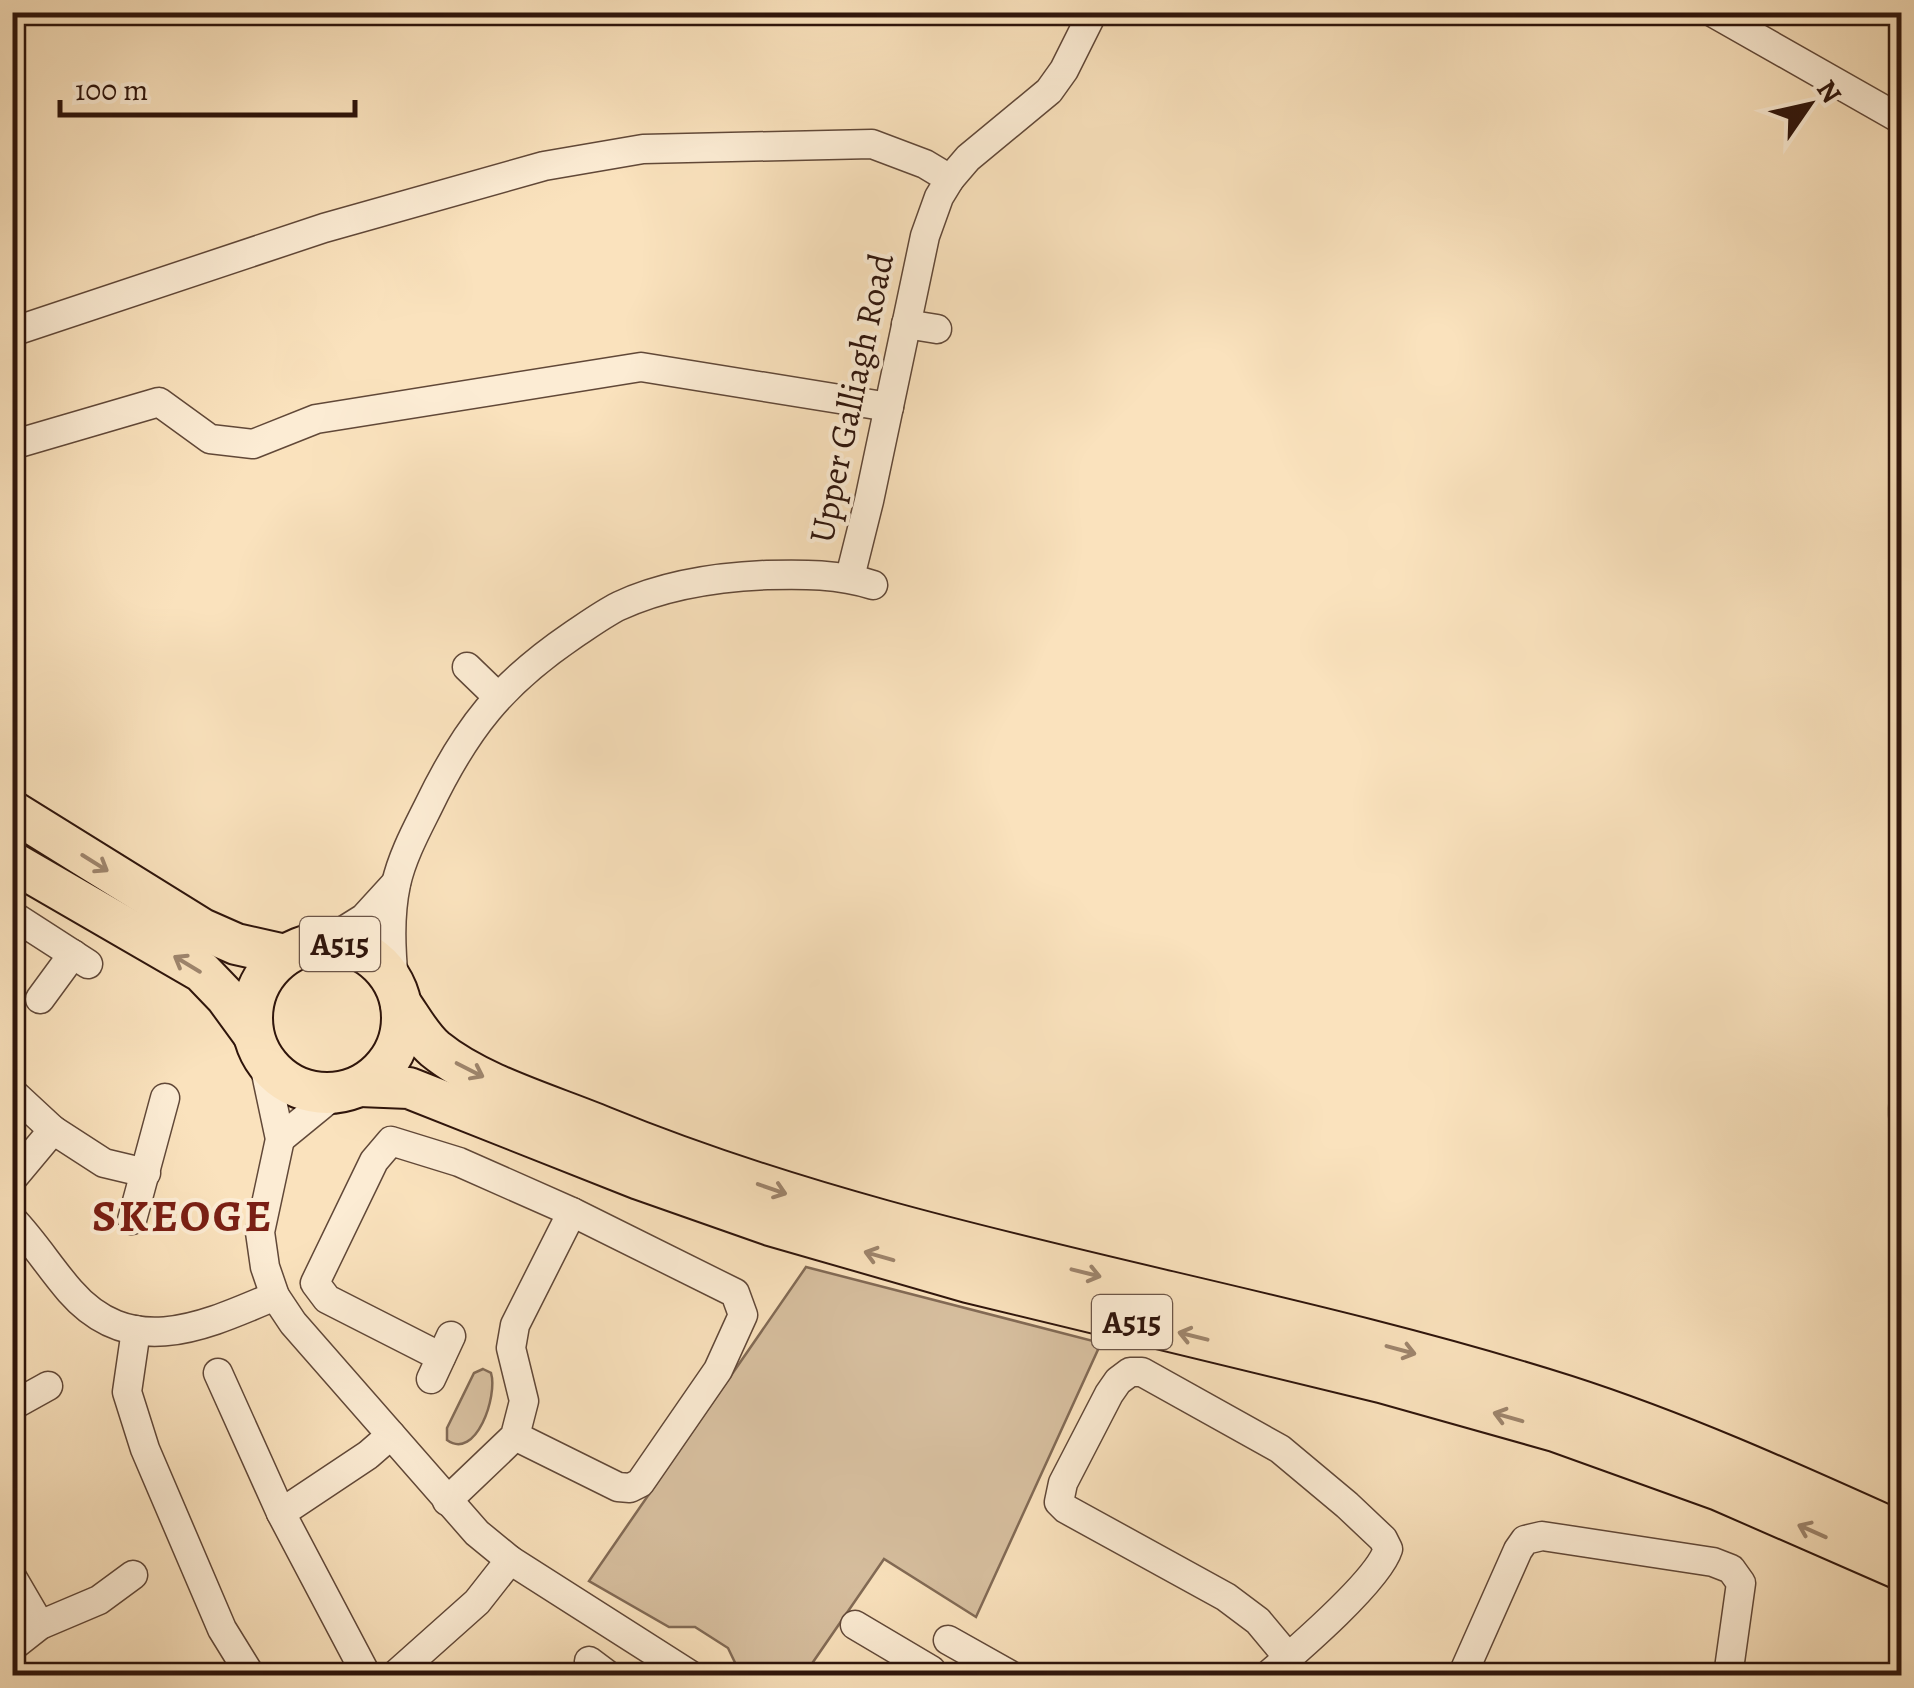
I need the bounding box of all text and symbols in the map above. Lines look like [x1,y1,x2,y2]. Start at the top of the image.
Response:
scale bar [60,55,355,117]
north arrow [1759,55,1859,155]
text: 100 m [75,70,148,110]
text: N [1807,73,1850,111]
street label: Upper Galliagh Road [797,249,905,547]
one-way arrow [80,852,109,873]
road number: A515 [300,917,380,971]
one-way arrow [173,954,202,974]
one-way arrow [454,1061,484,1080]
one-way arrow [755,1181,786,1199]
district label: SKEOGE [92,1185,274,1247]
one-way arrow [863,1246,895,1264]
one-way arrow [1069,1265,1101,1283]
road number: A515 [1092,1295,1172,1349]
one-way arrow [1178,1326,1209,1345]
one-way arrow [1385,1342,1416,1361]
one-way arrow [1493,1407,1524,1426]
one-way arrow [1797,1521,1828,1539]

